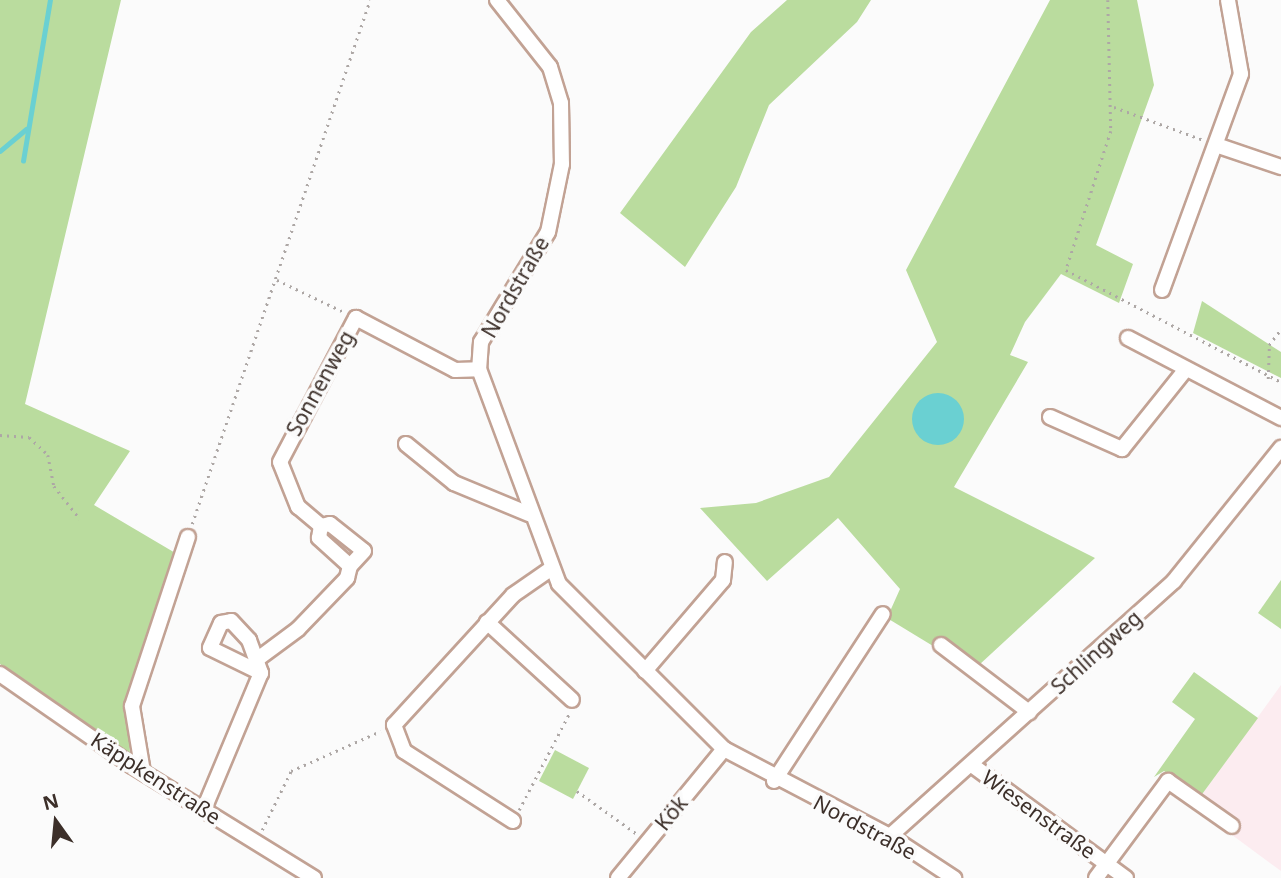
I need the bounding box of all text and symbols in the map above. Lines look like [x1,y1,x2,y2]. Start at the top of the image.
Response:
street label: Nordstraße [476,232,554,342]
street label: Sonnenweg [281,326,359,440]
street label: Schlingweg [1046,605,1146,699]
street label: Käppkenstraße [86,727,226,829]
street label: Wiesenstraße [977,764,1101,864]
north arrow [21,787,91,857]
text: N [40,787,61,816]
street label: Nordstraße [809,789,921,865]
street label: Kök [650,791,692,835]

